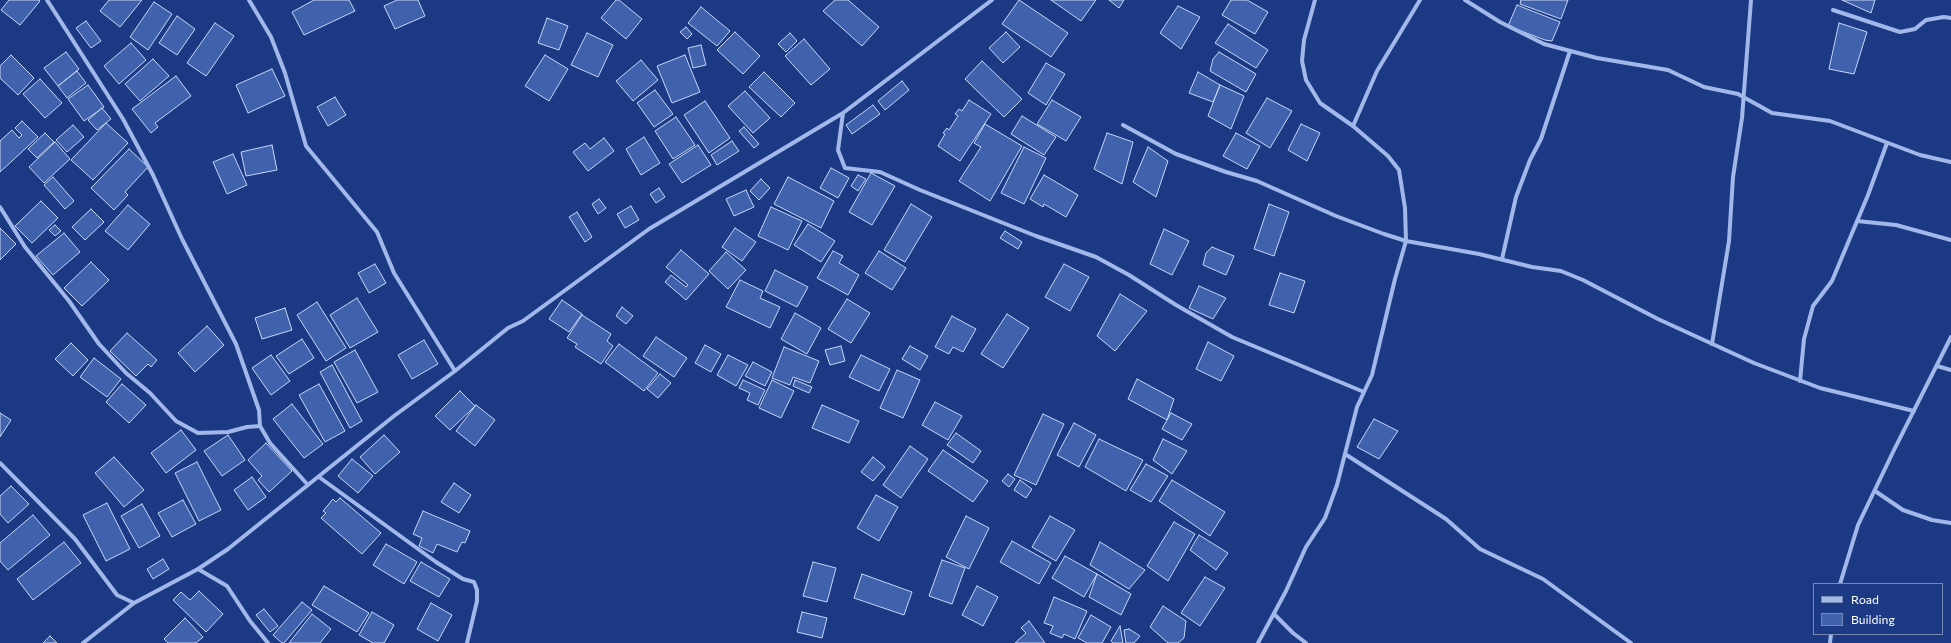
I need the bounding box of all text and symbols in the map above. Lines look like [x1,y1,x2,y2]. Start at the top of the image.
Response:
legend [1813,583,1943,635]
text: Road [1851,592,1879,606]
text: Building [1851,612,1895,626]

